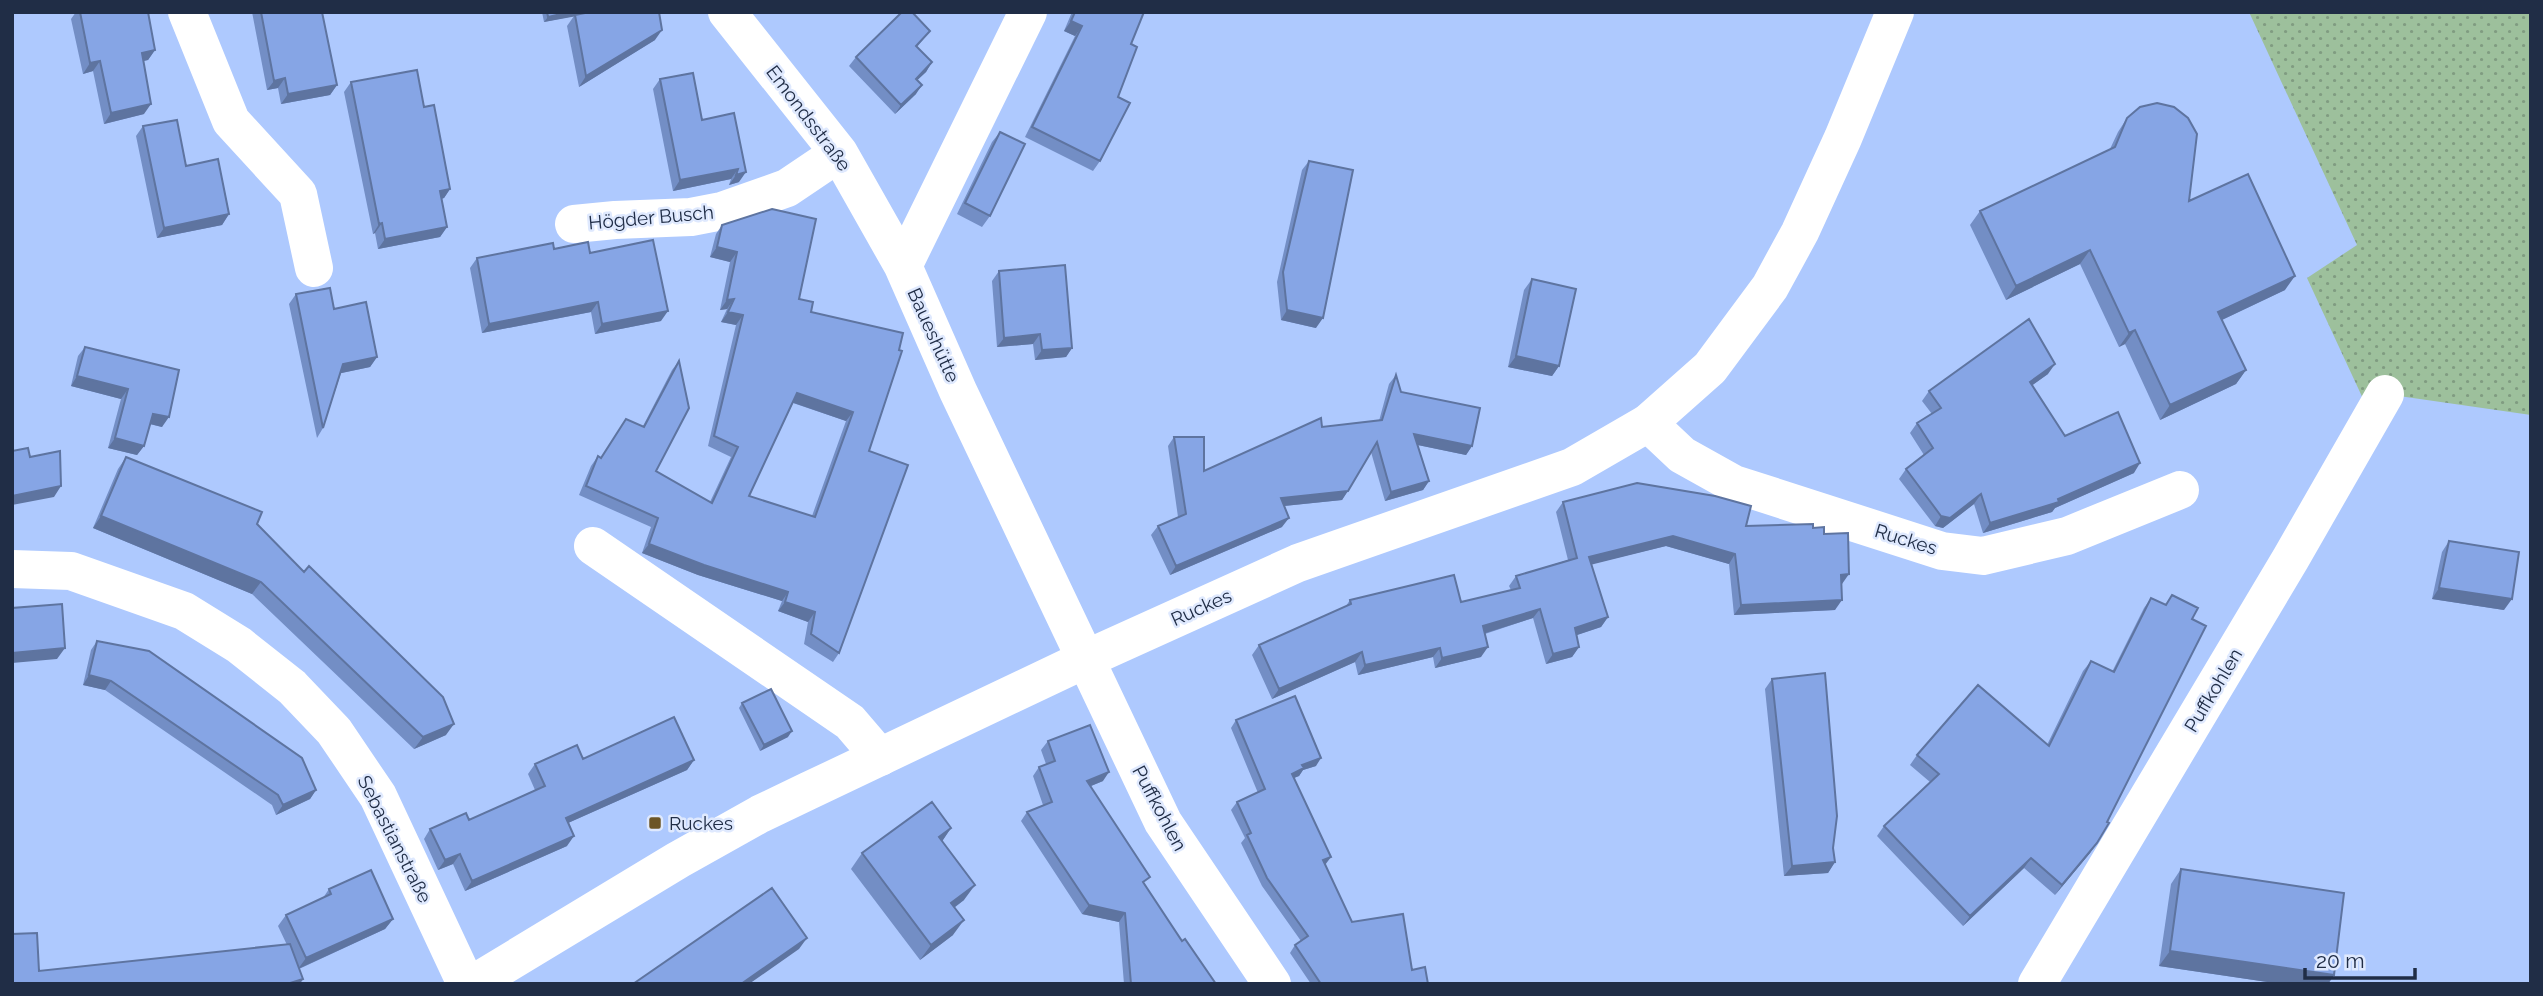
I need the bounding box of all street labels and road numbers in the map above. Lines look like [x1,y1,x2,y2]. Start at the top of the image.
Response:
street label: Emondsstraße [762,61,856,175]
street label: Högder Busch [587,201,715,233]
street label: Baueshütte [903,285,965,385]
street label: Ruckes [1872,519,1940,559]
street label: Ruckes [1167,584,1235,630]
street label: Puffkohlen [2179,644,2247,736]
street label: Puffkohlen [1128,762,1192,854]
street label: Sebastianstraße [353,772,437,906]

